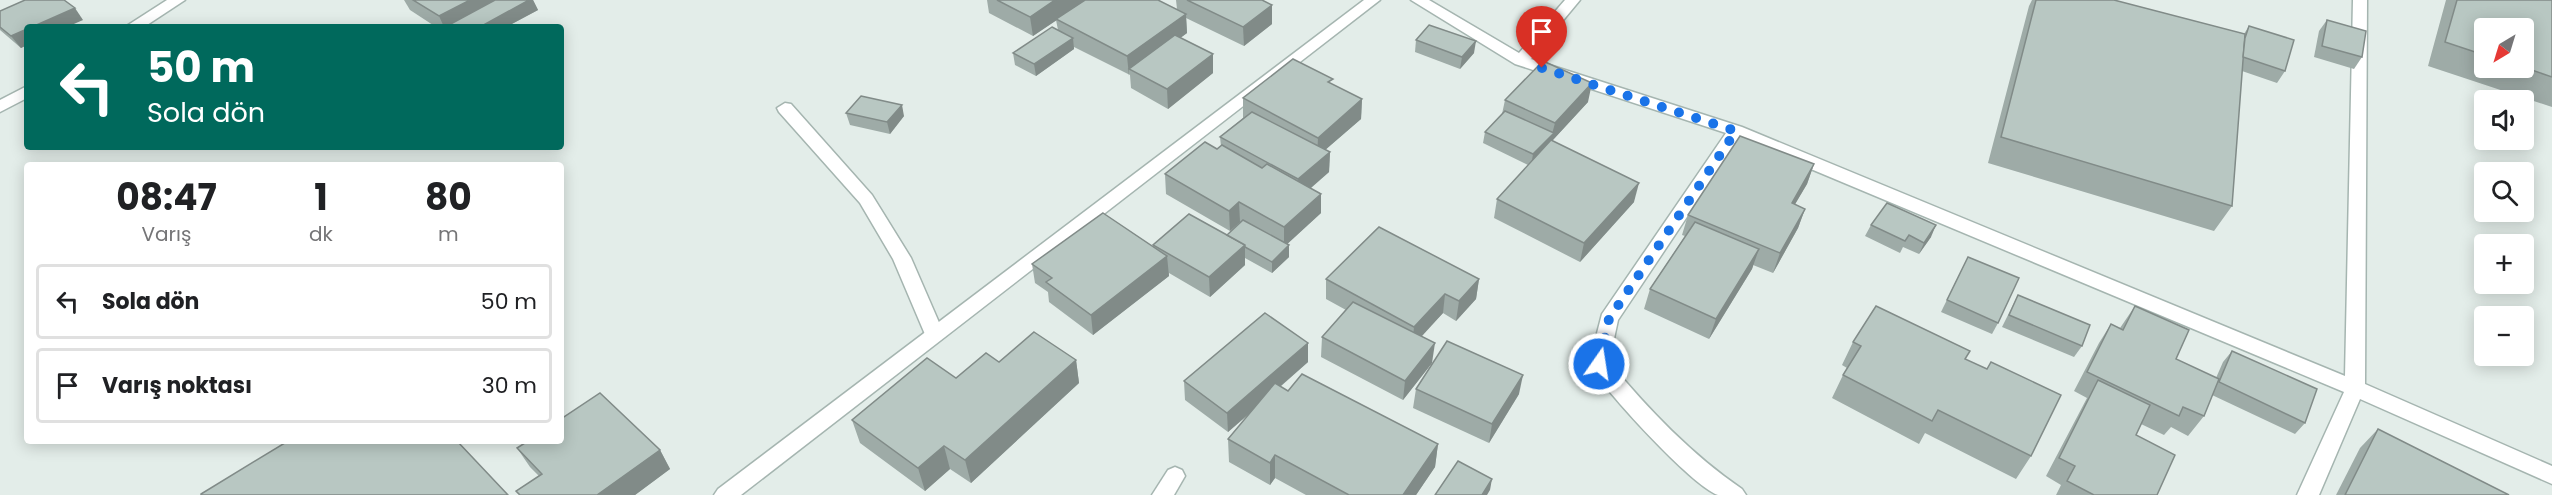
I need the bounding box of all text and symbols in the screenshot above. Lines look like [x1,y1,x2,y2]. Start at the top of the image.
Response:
pin [1516,6,1567,68]
icon: arrive [1525,15,1558,48]
north arrow [2474,18,2534,78]
map controls [2474,18,2534,366]
text: 50 m [147,38,255,97]
icon: left [48,48,126,126]
button: sound [2474,90,2534,150]
text: Sola dön [147,94,265,131]
button: search [2474,162,2534,222]
text: 08:47 [116,172,217,223]
text: 1 [314,172,328,223]
text: 80 [425,172,472,223]
text: Varış [142,220,191,248]
text: dk [309,220,333,248]
text: m [438,220,459,248]
button: + [2474,234,2534,294]
icon: left [51,285,84,318]
text: Sola dön [102,286,199,317]
text: 50 m [481,286,537,317]
button: − [2474,306,2534,366]
position arrow [1567,332,1631,396]
icon: arrive [51,369,84,402]
text: Varış noktası [102,370,252,401]
text: 30 m [482,370,537,401]

